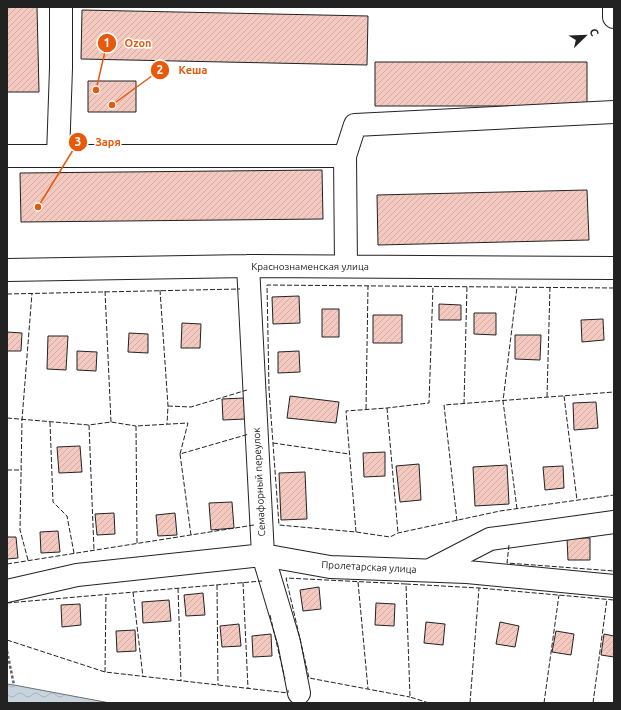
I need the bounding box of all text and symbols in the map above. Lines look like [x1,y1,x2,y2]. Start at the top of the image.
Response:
north arrow [565,16,605,56]
text: С [587,27,601,38]
callout: Ozon [97,31,160,54]
text: 1 [104,36,110,49]
text: Ozon [125,37,151,49]
callout: Кеша [150,58,215,81]
text: 2 [157,63,164,76]
text: Кеша [179,64,207,76]
callout: Заря [68,130,129,153]
text: 3 [75,135,81,148]
text: Заря [95,136,121,148]
street label: Краснознаменская улица [251,261,369,272]
street label: Семафорный переулок [251,427,267,537]
street label: Пролетарская улица [321,559,417,575]

